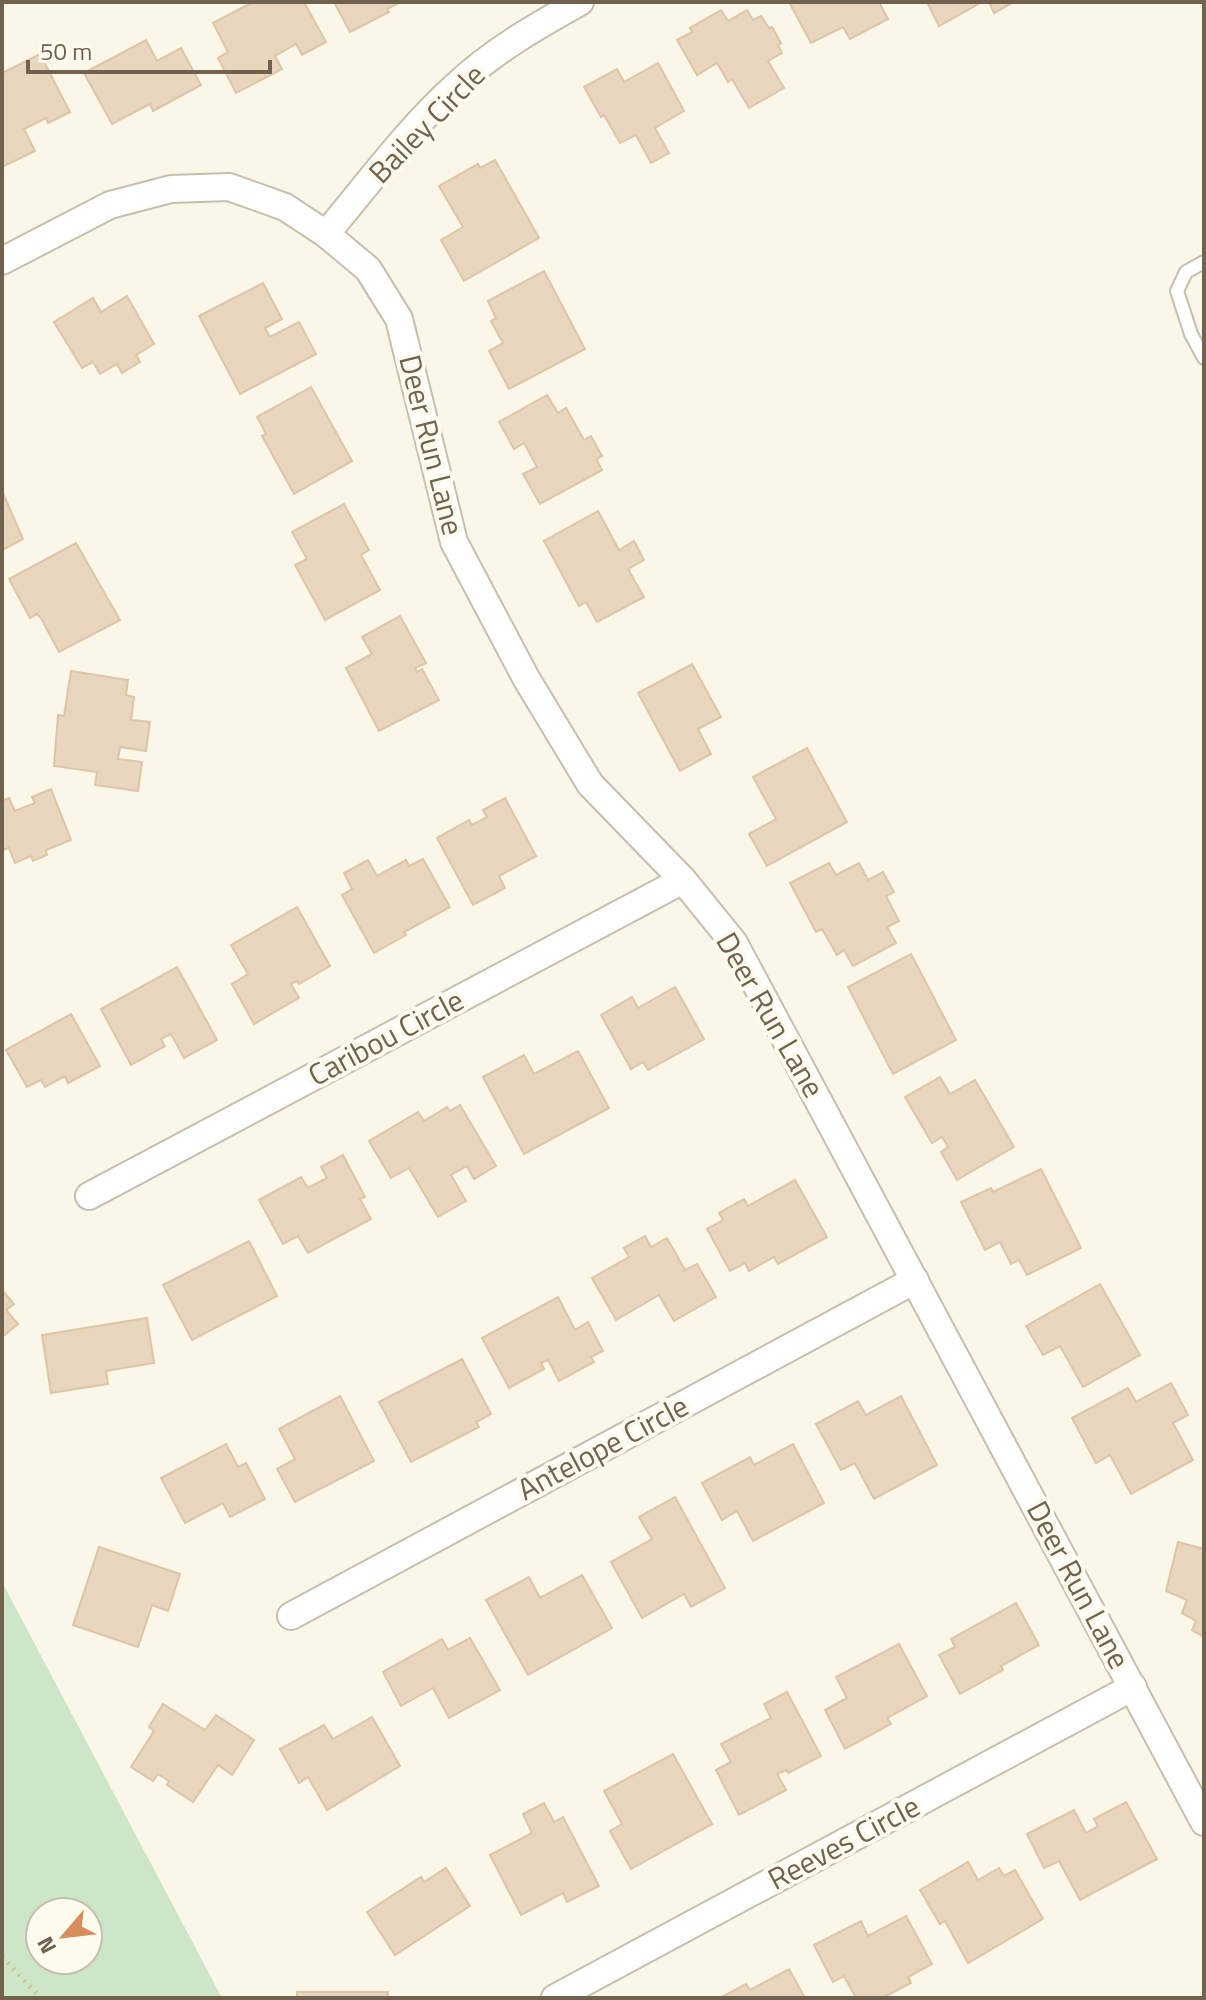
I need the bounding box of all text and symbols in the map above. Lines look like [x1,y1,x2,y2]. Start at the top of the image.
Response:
scale bar [28,24,270,74]
text: 50 m [40,33,92,69]
street label: Bailey Circle [357,53,495,194]
street label: Deer Run Lane [387,350,477,540]
street label: Deer Run Lane [705,923,837,1106]
street label: Caribou Circle [299,977,472,1097]
street label: Antelope Circle [509,1383,696,1512]
street label: Deer Run Lane [1015,1492,1142,1677]
street label: Reeves Circle [759,1783,928,1901]
north arrow [24,1896,104,1976]
text: N [28,1931,65,1960]

